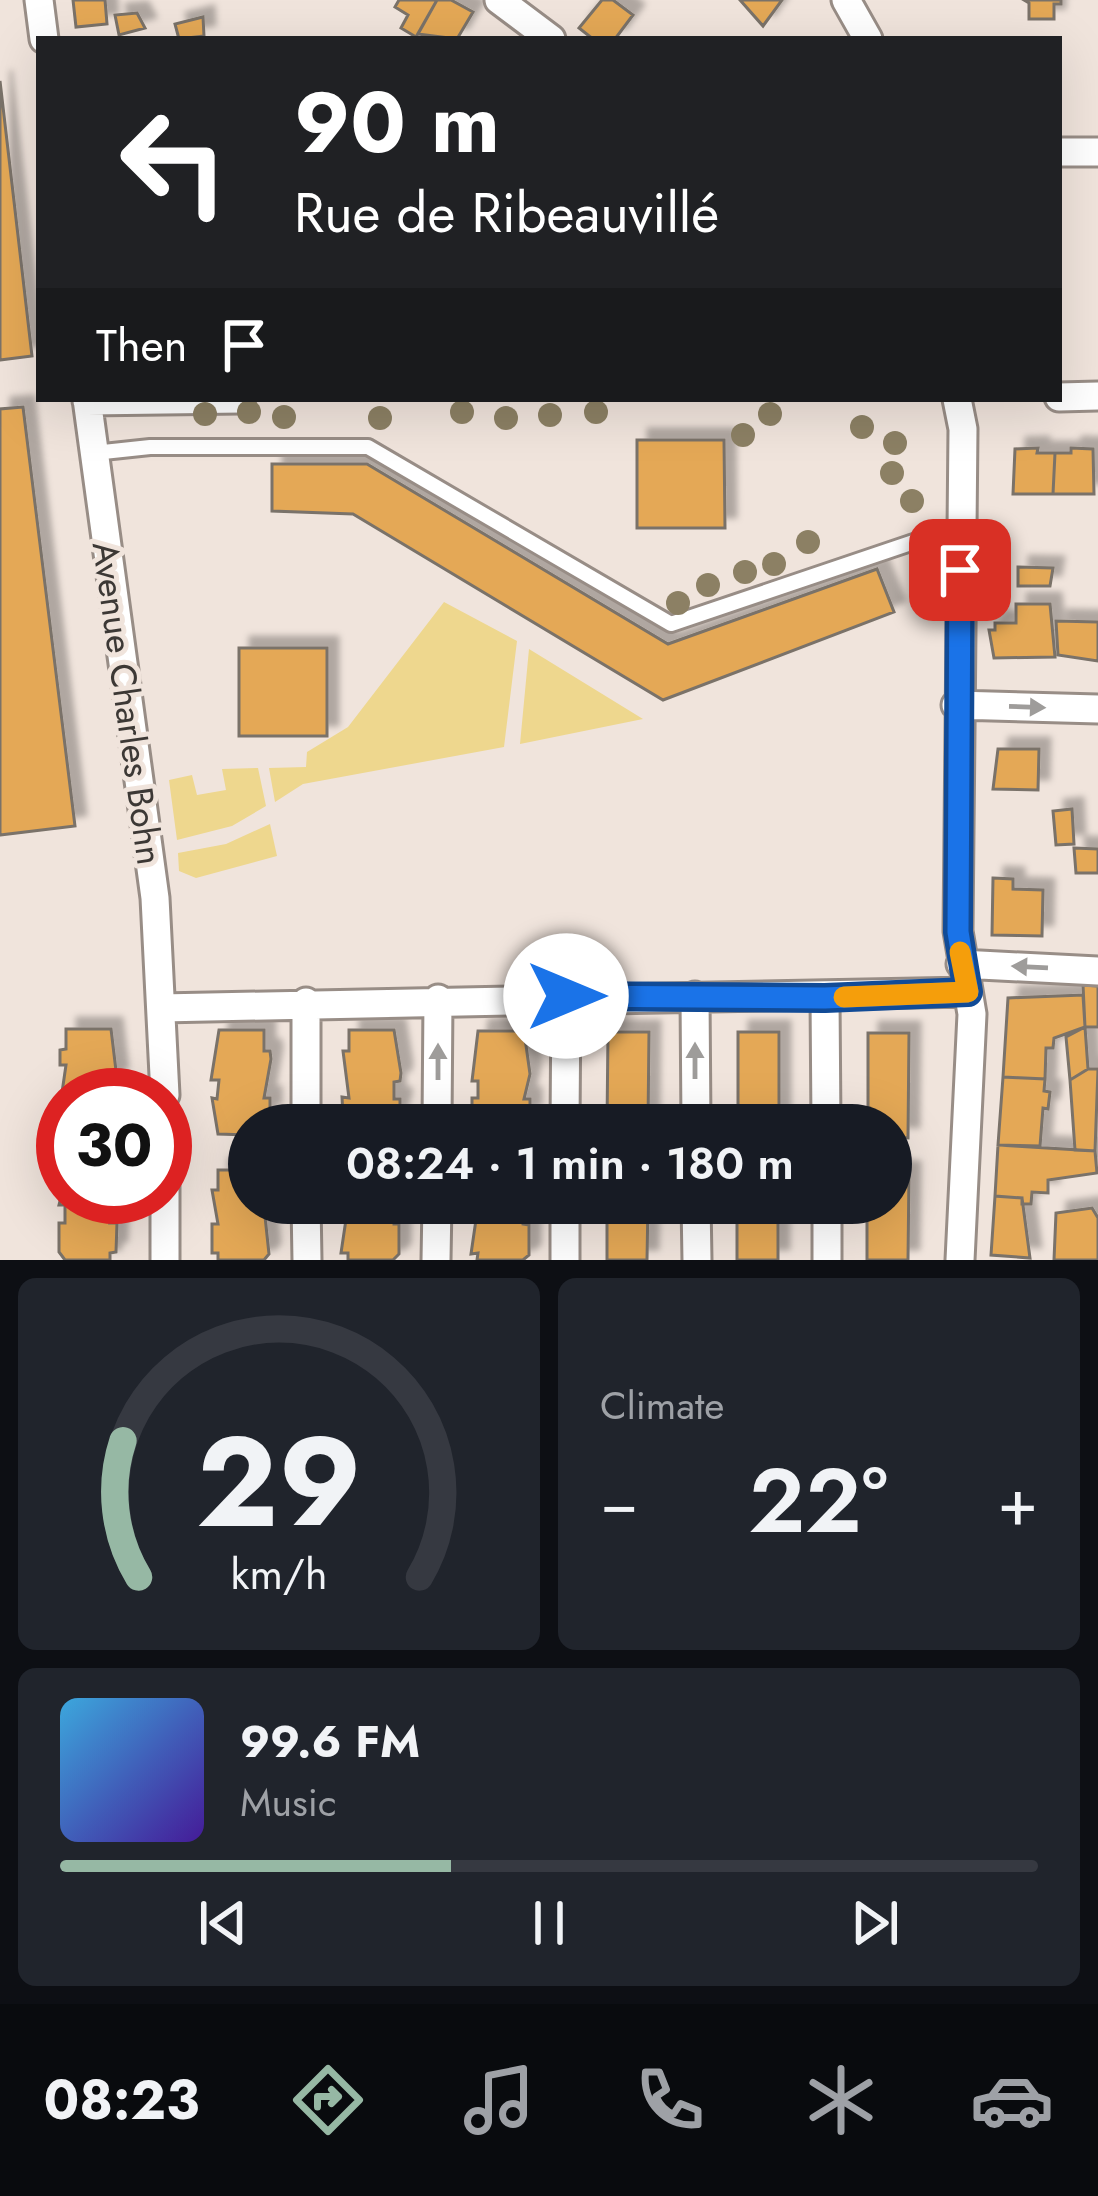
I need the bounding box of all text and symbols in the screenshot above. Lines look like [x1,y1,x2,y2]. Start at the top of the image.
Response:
text: 90 m [294,62,500,184]
icon: left [96,84,252,240]
text: Rue de Ribeauvillé [294,174,719,252]
icon: arrive [211,312,277,378]
text: Then [96,313,187,378]
pin [909,519,1011,621]
icon: arrive [927,537,993,603]
street label: Avenue Charles Bohn [80,538,176,868]
one-way arrow [1009,698,1047,717]
position arrow [503,933,629,1059]
one-way arrow [1010,957,1048,976]
one-way arrow [685,1041,705,1079]
one-way arrow [428,1042,448,1080]
speed limit sign: 30 [36,1068,192,1224]
text: 08:24 · 1 min · 180 m [346,1131,794,1196]
text: Climate [600,1377,724,1434]
text: 29 [196,1392,362,1573]
text: 22° [748,1436,888,1566]
text: − [600,1454,639,1550]
text: + [997,1454,1038,1550]
text: km/h [231,1543,327,1605]
text: 99.6 FM [240,1709,420,1774]
text: Music [240,1774,337,1831]
icon: previous [190,1890,256,1956]
icon: pause [516,1890,582,1956]
icon: next [842,1890,908,1956]
icon: directions [286,2058,370,2142]
icon: music [457,2058,541,2142]
icon: phone [628,2058,712,2142]
icon: climate [799,2058,883,2142]
icon: car [970,2058,1054,2142]
text: 08:23 [44,2061,199,2139]

